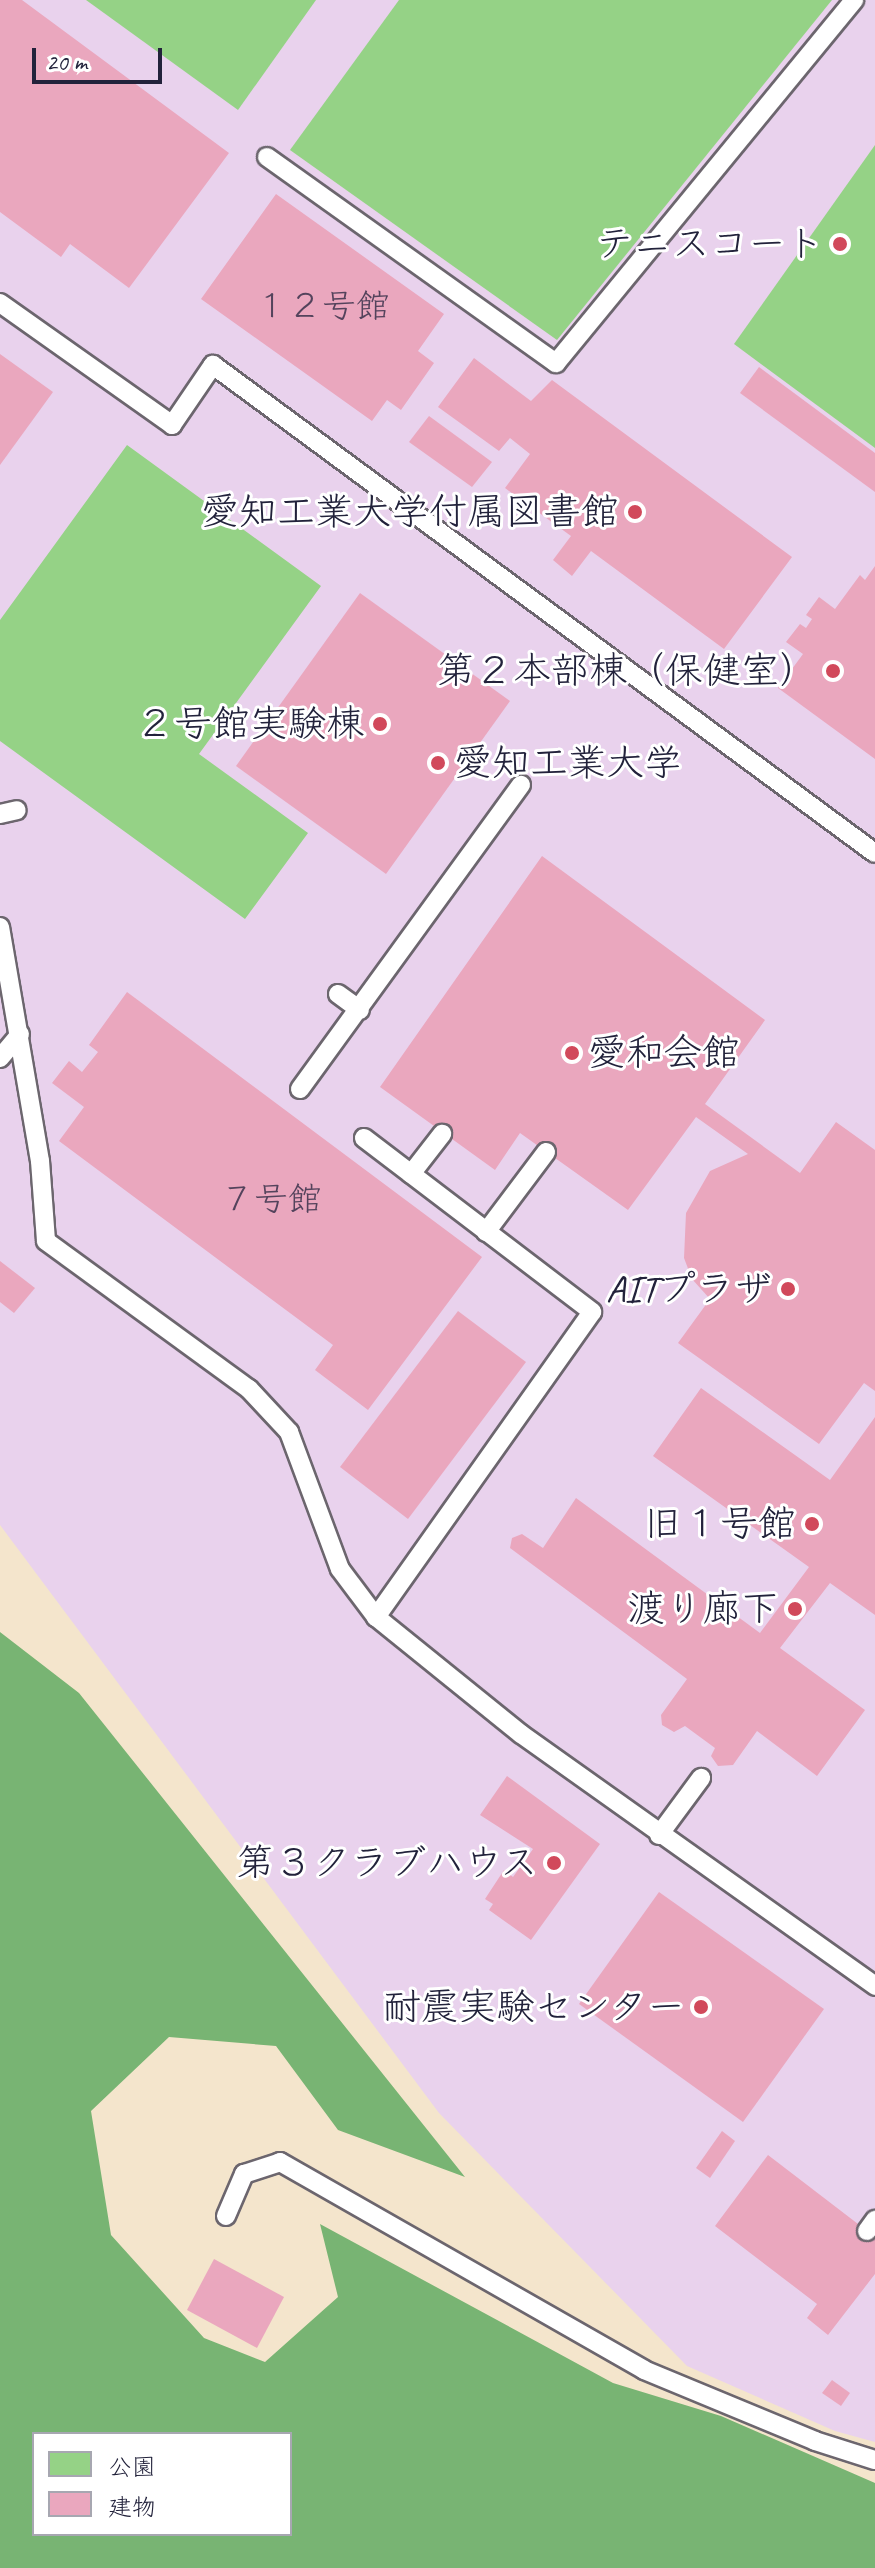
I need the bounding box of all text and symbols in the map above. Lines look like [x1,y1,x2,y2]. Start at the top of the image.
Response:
scale bar [36,32,166,82]
text: 20 m [46,47,87,77]
place label: テニスコート [596,221,824,267]
marker: テニスコート [831,235,849,253]
house number: １２号館 [254,286,390,326]
place label: 愛知工業大学付属図書館 [201,489,619,535]
marker: 愛知工業大学付属図書館 [626,503,644,521]
place label: 第２本部棟（保健室） [437,648,817,694]
marker: 第２本部棟（保健室） [824,662,842,680]
place label: ２号館実験棟 [136,701,364,747]
marker: ２号館実験棟 [371,715,389,733]
place label: 愛知工業大学 [454,740,682,786]
marker: 愛知工業大学 [429,754,447,772]
place label: 愛和会館 [588,1030,740,1076]
marker: 愛和会館 [563,1044,581,1062]
house number: ７号館 [220,1179,322,1219]
place label: AITプラザ [606,1266,772,1312]
marker: AITプラザ [779,1280,797,1298]
place label: 旧１号館 [644,1501,796,1547]
marker: 旧１号館 [803,1515,821,1533]
place label: 渡り廊下 [627,1586,779,1632]
marker: 渡り廊下 [786,1600,804,1618]
place label: 第３クラブハウス [234,1840,538,1886]
marker: 第３クラブハウス [545,1854,563,1872]
place label: 耐震実験センター [381,1984,685,2030]
marker: 耐震実験センター [692,1998,710,2016]
legend [32,2432,292,2536]
text: 公園 [108,2452,156,2482]
text: 建物 [108,2492,156,2522]

